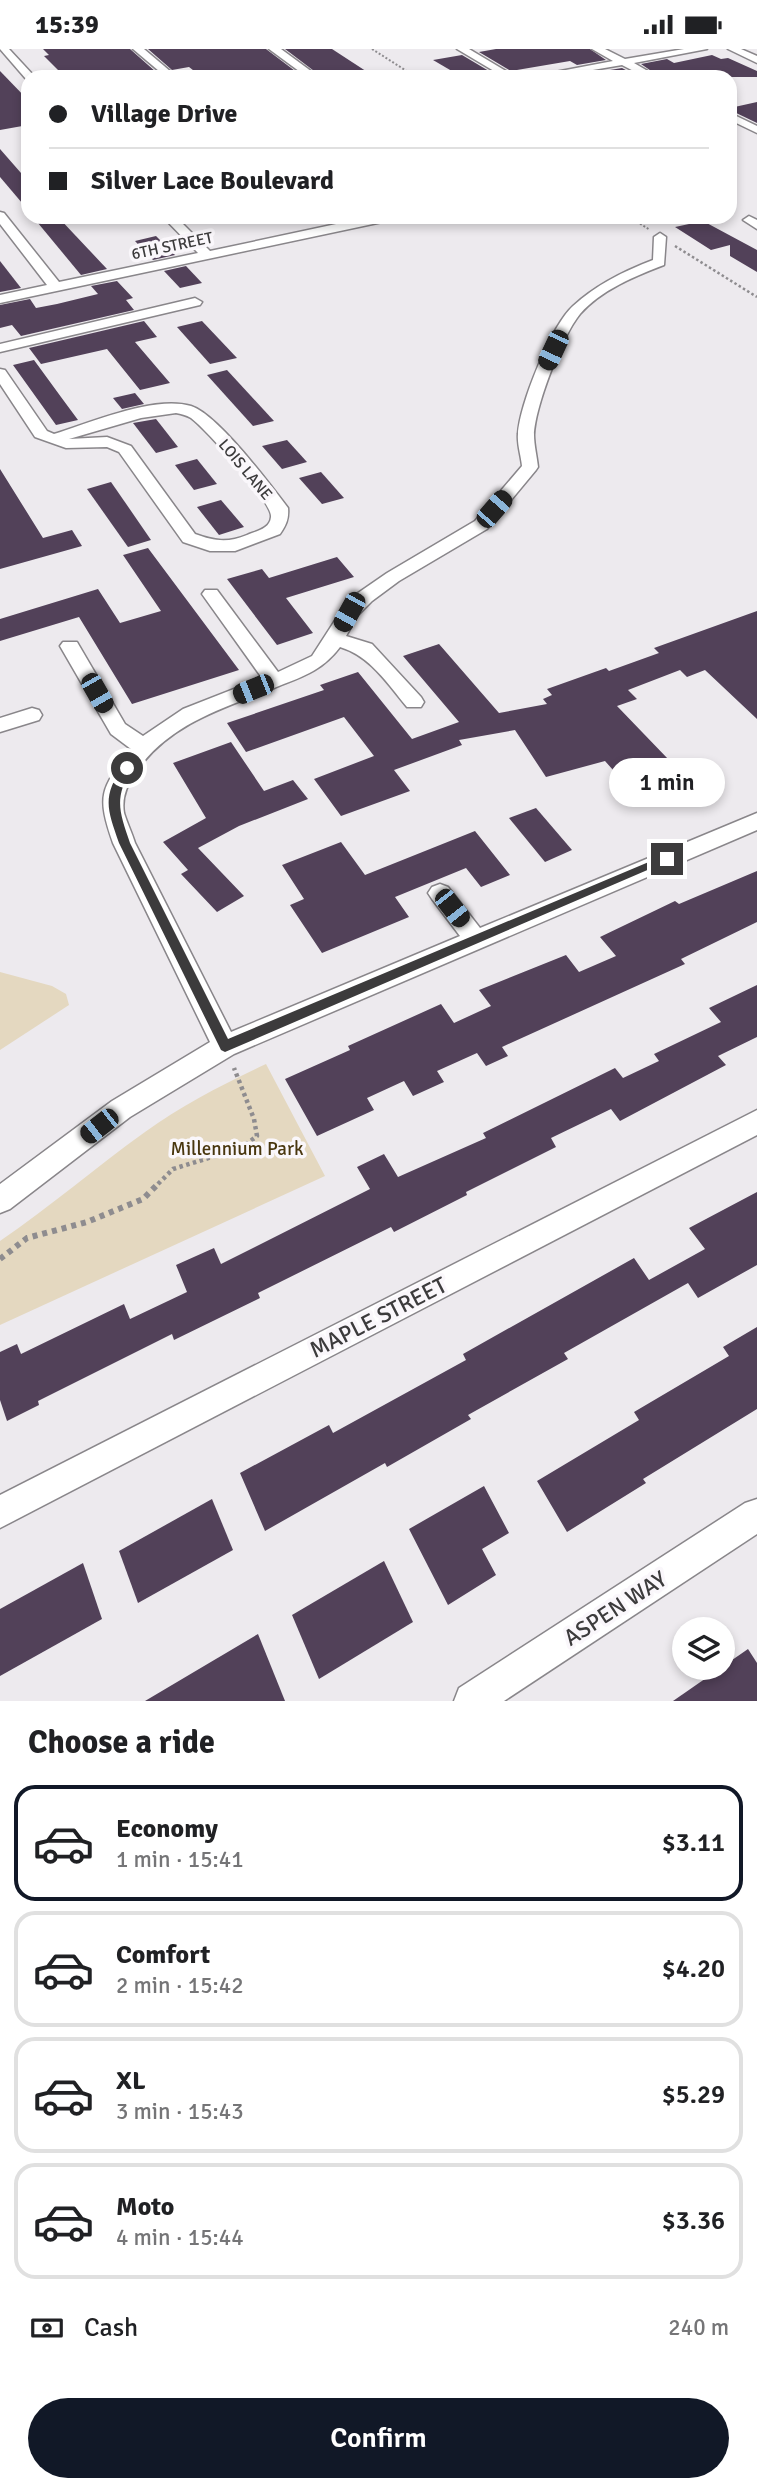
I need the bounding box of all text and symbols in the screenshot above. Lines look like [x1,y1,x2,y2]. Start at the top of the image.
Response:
text: 15:39 [35,9,99,41]
text: Village Drive [91,98,237,130]
text: Silver Lace Boulevard [91,165,334,197]
street label: 6TH STREET [130,228,215,264]
car [535,327,572,373]
street label: LOIS LANE [214,435,277,504]
car [473,486,516,532]
car [330,589,369,635]
car [78,670,117,716]
car [230,671,277,707]
route start [111,752,143,784]
callout: 1 min [609,757,725,807]
text: 1 min [639,768,695,797]
route end [651,843,683,875]
car [431,885,474,931]
car [76,1105,123,1147]
park label: Millennium Park [171,1137,304,1161]
street label: MAPLE STREET [305,1270,452,1364]
street label: ASPEN WAY [558,1564,673,1652]
map controls [672,1617,735,1680]
button: layers [672,1617,735,1680]
text: Choose a ride [28,1723,215,1762]
icon: car [32,1812,95,1875]
text: Economy [116,1813,218,1845]
text: $3.11 [662,1827,725,1859]
text: 1 min · 15:41 [116,1845,244,1874]
icon: car [32,1938,95,2001]
text: Comfort [116,1939,210,1971]
text: $4.20 [662,1953,725,1985]
text: 2 min · 15:42 [116,1971,244,2000]
icon: car [32,2064,95,2127]
text: XL [116,2065,146,2097]
text: $5.29 [662,2079,725,2111]
text: 3 min · 15:43 [116,2097,244,2126]
icon: car [32,2190,95,2253]
text: Moto [116,2191,174,2223]
text: $3.36 [662,2205,725,2237]
text: 4 min · 15:44 [116,2223,244,2252]
icon: cash [28,2309,66,2347]
text: Cash [84,2312,138,2344]
text: 240 m [668,2313,729,2342]
button: Confirm [28,2398,729,2478]

